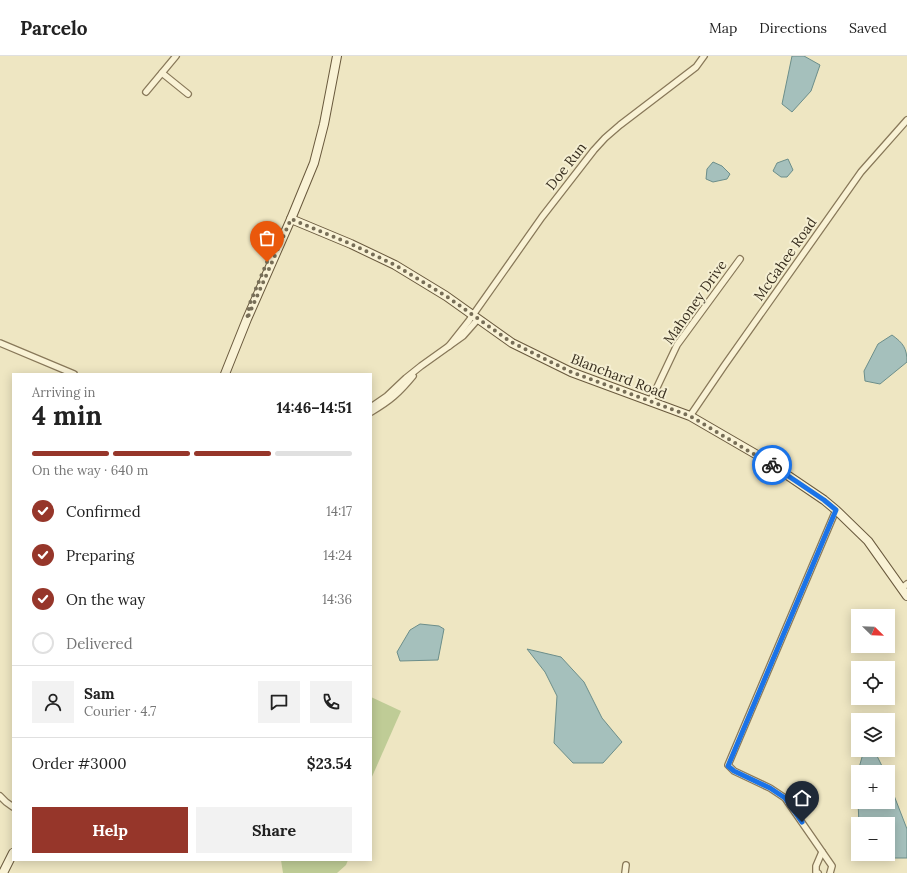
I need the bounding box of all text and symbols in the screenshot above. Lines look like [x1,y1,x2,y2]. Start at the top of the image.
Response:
text: Parcelo [20,16,88,40]
text: Map [709,19,737,37]
text: Directions [759,19,827,37]
text: Saved [849,19,887,37]
street label: Doe Run [542,138,590,193]
street label: McGahee Road [750,214,820,304]
pin [250,221,284,262]
icon: bag [256,227,278,249]
street label: Mahoney Drive [659,256,731,348]
street label: Blanchard Road [568,349,670,403]
text: Arriving in [32,384,95,401]
text: 14:46–14:51 [276,398,352,417]
text: 4 min [32,399,102,432]
courier [752,445,792,485]
icon: bike [761,454,783,476]
text: On the way · 640 m [32,462,148,479]
icon: check [32,500,54,522]
text: Confirmed [66,502,141,521]
text: 14:17 [326,503,352,520]
icon: check [32,544,54,566]
text: Preparing [66,546,134,565]
text: 14:24 [323,547,352,564]
icon: check [32,588,54,610]
text: On the way [66,590,145,609]
text: 14:36 [322,591,352,608]
north arrow [851,609,895,653]
map controls [851,609,895,861]
text: Delivered [66,634,133,653]
button: locate [851,661,895,705]
button: person [32,681,74,723]
button: chat [258,681,300,723]
button: phone [310,681,352,723]
text: Sam [84,684,115,703]
text: Courier · 4.7 [84,703,156,720]
button: layers [851,713,895,757]
text: Order #3000 [32,754,127,773]
text: $23.54 [307,754,352,773]
button: + [851,765,895,809]
pin [785,781,819,822]
icon: home [791,787,813,809]
button: Help [32,807,188,853]
button: Share [196,807,352,853]
button: − [851,817,895,861]

